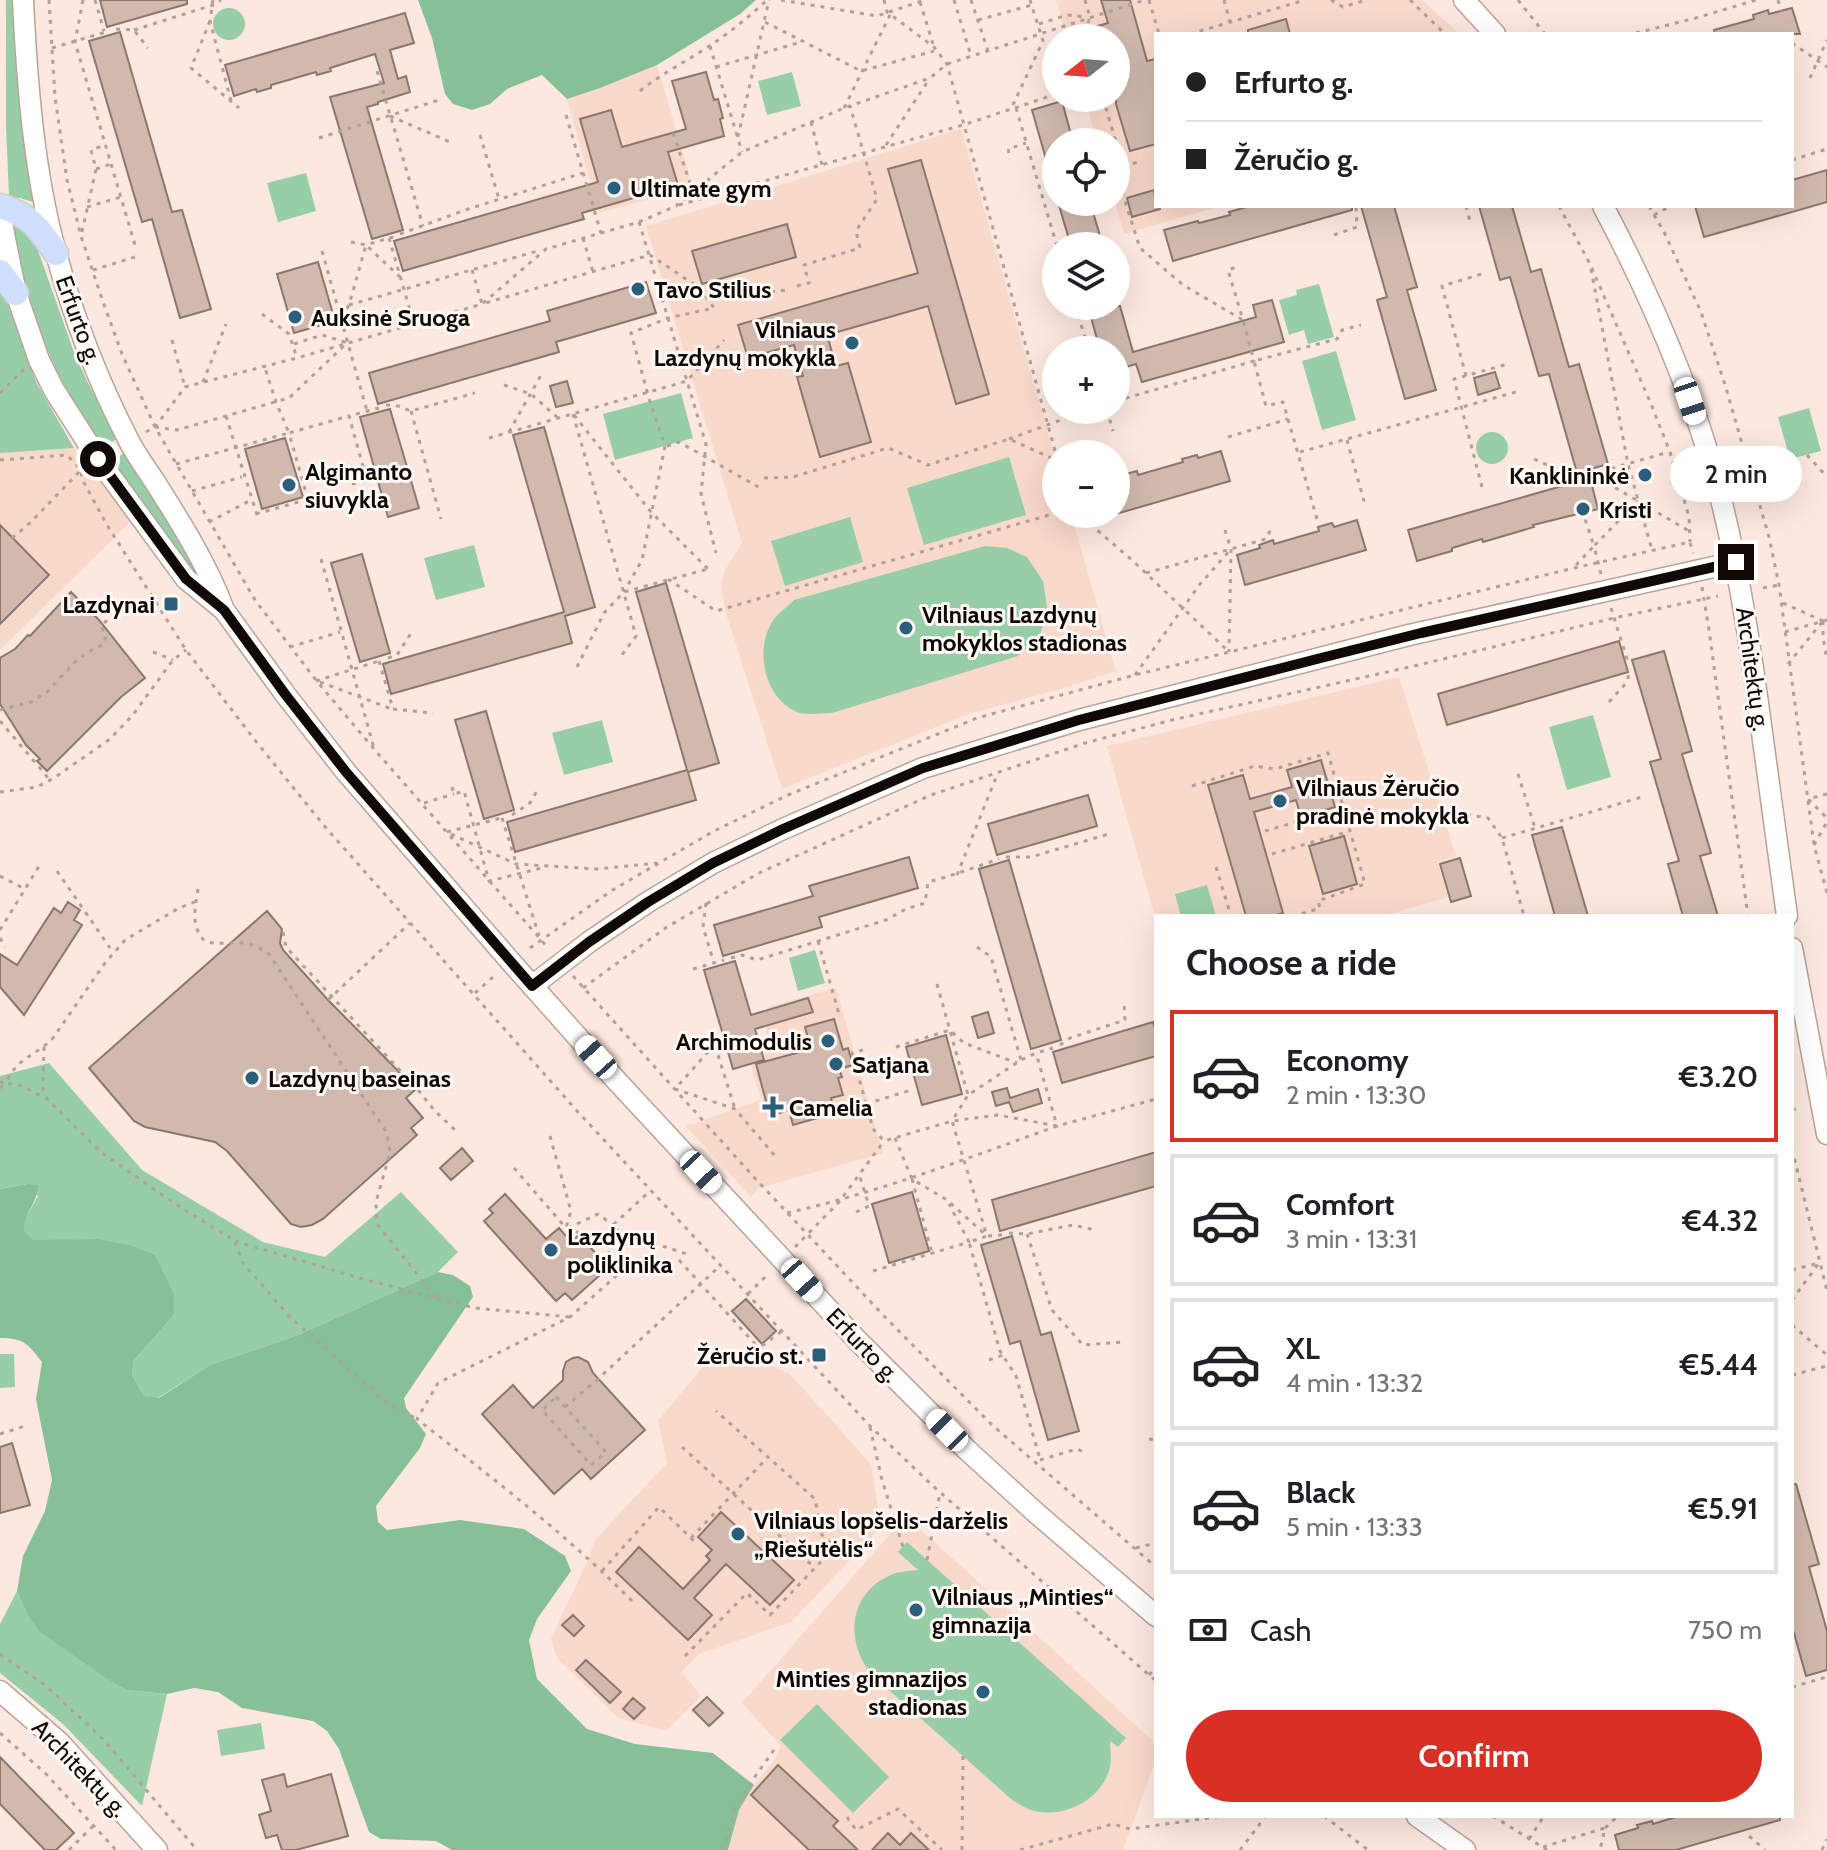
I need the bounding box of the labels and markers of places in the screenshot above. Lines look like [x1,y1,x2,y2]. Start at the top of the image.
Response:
place label: Ultimate gym [630,174,772,203]
marker: Ultimate gym [605,179,623,197]
place label: Tavo Stilius [654,275,771,304]
marker: Tavo Stilius [629,280,647,298]
place label: Auksinė Sruoga [311,303,470,332]
marker: Auksinė Sruoga [286,308,304,326]
place label: Vilniaus Lazdynų mokykla [653,315,836,372]
marker: Vilniaus Lazdynų mokykla [843,334,861,352]
place label: Algimanto siuvykla [305,457,413,514]
place label: Kanklininkė [1509,461,1629,490]
marker: Kanklininkė [1636,466,1654,484]
marker: Algimanto siuvykla [280,476,298,494]
place label: Kristi [1599,495,1652,524]
marker: Kristi [1574,500,1592,518]
place label: Lazdynai [62,590,155,619]
marker: Lazdynai [162,595,180,613]
place label: Vilniaus Lazdynų mokyklos stadionas [922,600,1127,657]
marker: Vilniaus Lazdynų mokyklos stadionas [897,619,915,637]
place label: Vilniaus Žėručio pradinė mokykla [1296,773,1469,830]
marker: Vilniaus Žėručio pradinė mokykla [1271,792,1289,810]
place label: Archimodulis [676,1027,812,1056]
marker: Archimodulis [819,1032,837,1050]
place label: Satjana [852,1050,929,1079]
marker: Satjana [827,1055,845,1073]
place label: Lazdynų baseinas [268,1064,451,1093]
marker: Lazdynų baseinas [243,1069,261,1087]
place label: Camelia [789,1093,873,1122]
marker: Camelia [764,1098,782,1116]
place label: Lazdynų poliklinika [567,1222,673,1279]
marker: Lazdynų poliklinika [542,1241,560,1259]
place label: Žėručio st. [697,1341,803,1370]
marker: Žėručio st. [810,1346,828,1364]
place label: Vilniaus lopšelis-darželis „Riešutėlis“ [754,1506,1008,1563]
marker: Vilniaus lopšelis-darželis „Riešutėlis“ [729,1525,747,1543]
place label: Vilniaus „Minties“ gimnazija [932,1582,1114,1639]
marker: Vilniaus „Minties“ gimnazija [907,1601,925,1619]
place label: Minties gimnazijos stadionas [775,1664,967,1721]
marker: Minties gimnazijos stadionas [974,1683,992,1701]

